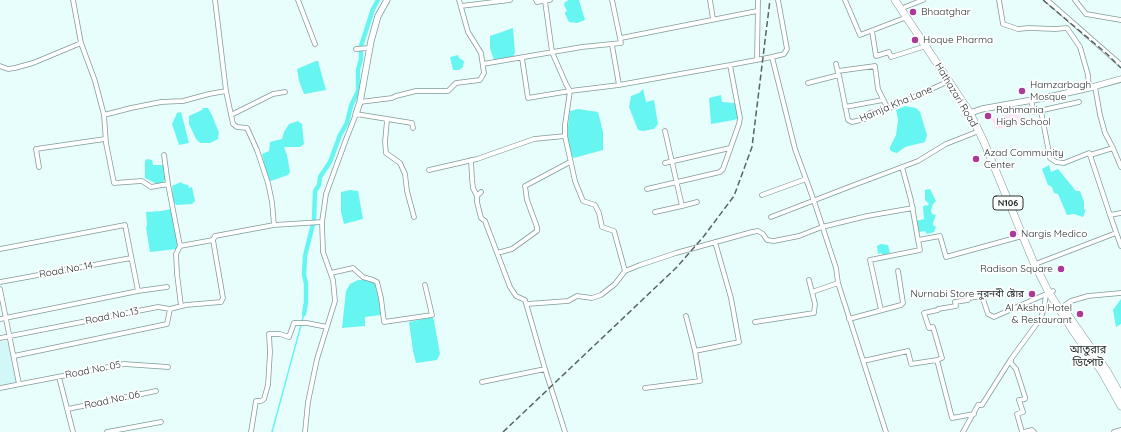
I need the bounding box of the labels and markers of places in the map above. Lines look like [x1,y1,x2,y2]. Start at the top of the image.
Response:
place label: Bhaatghar [921,6,971,18]
marker: Bhaatghar [908,7,918,17]
place label: Hoque Pharma [923,34,993,46]
marker: Hoque Pharma [910,35,920,45]
place label: Hamzarbagh Mosque [1030,79,1091,102]
marker: Hamzarbagh Mosque [1017,86,1027,96]
place label: Rahmania High School [996,104,1051,128]
marker: Rahmania High School [983,111,993,121]
place label: Azad Community Center [984,147,1064,170]
marker: Azad Community Center [971,154,981,164]
place label: Nargis Medico [1021,228,1087,240]
marker: Nargis Medico [1008,229,1018,239]
place label: Radison Square [980,263,1053,275]
marker: Radison Square [1056,264,1066,274]
place label: Nurnabi Store নুরনবী ষ্টোর [911,288,1024,300]
marker: Nurnabi Store নুরনবী ষ্টোর [1027,289,1037,299]
place label: Al Aksha Hotel & Restaurant [1005,302,1072,326]
marker: Al Aksha Hotel & Restaurant [1075,309,1085,319]

